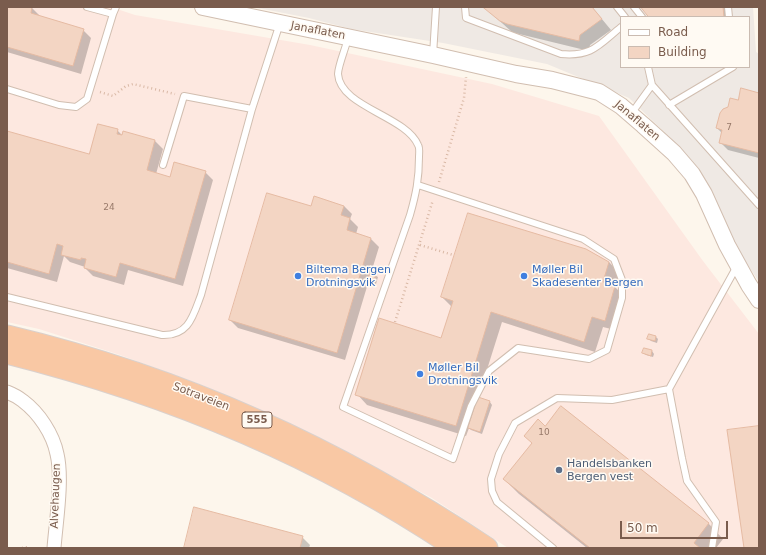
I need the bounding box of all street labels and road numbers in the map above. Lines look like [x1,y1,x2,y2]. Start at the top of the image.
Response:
street label: Janaflaten [290,19,346,43]
street label: Janaflaten [612,98,662,144]
street label: Sotraveien [171,380,231,414]
road number: 555 [242,412,272,428]
street label: Alvehaugen [48,463,64,529]

